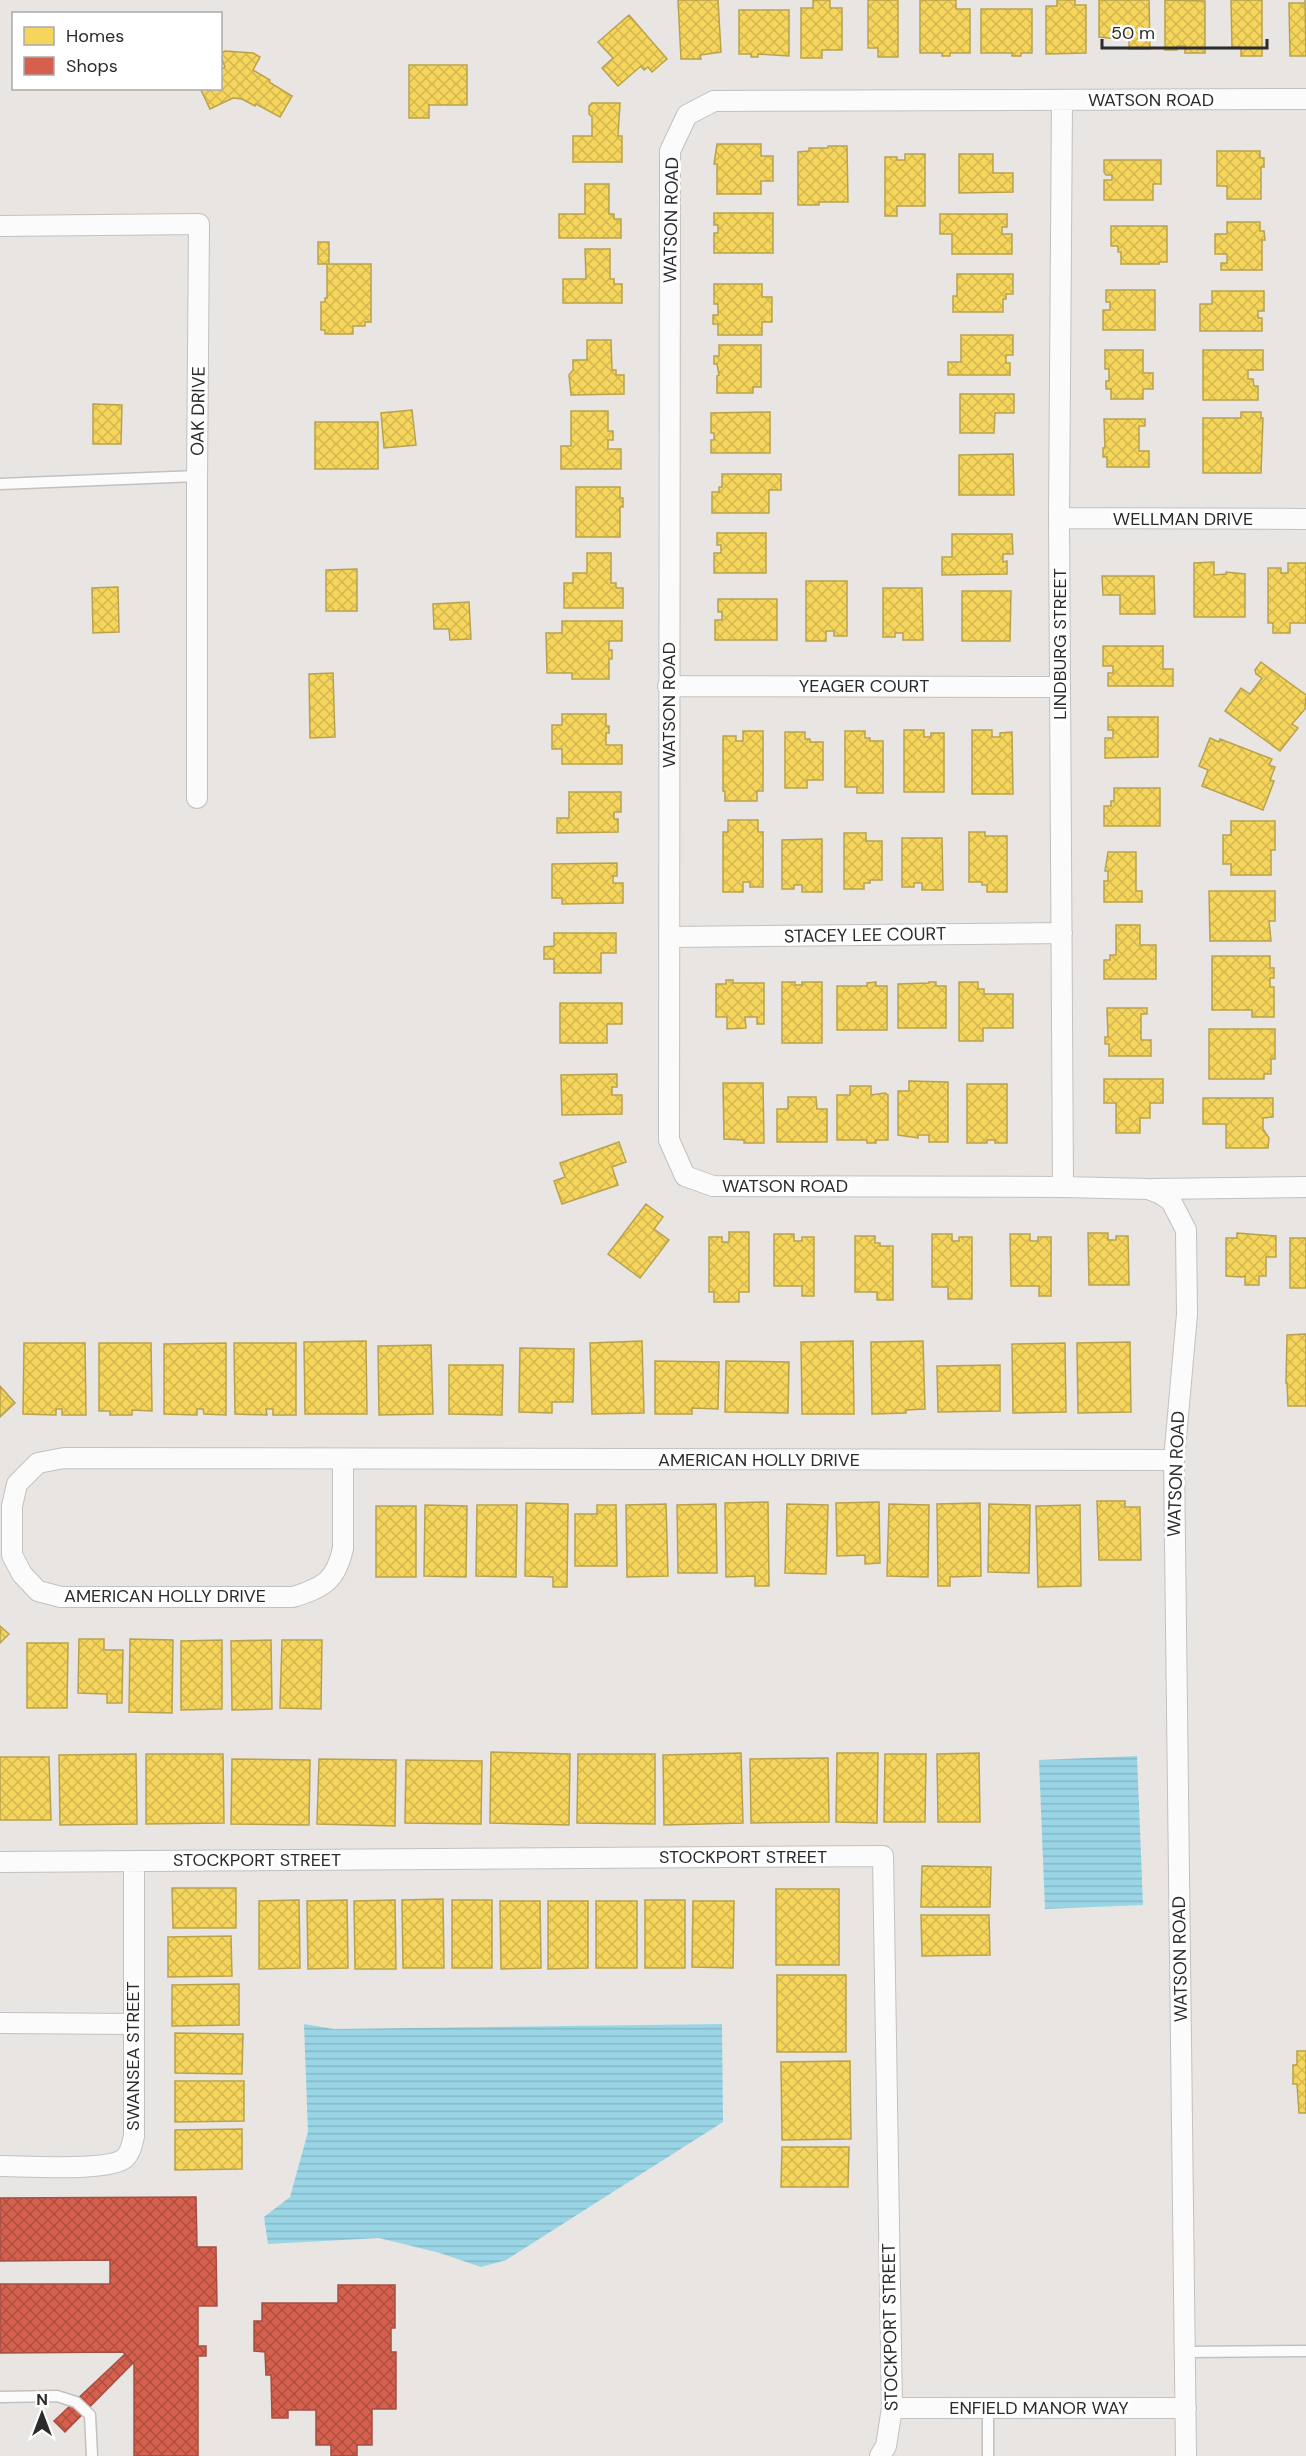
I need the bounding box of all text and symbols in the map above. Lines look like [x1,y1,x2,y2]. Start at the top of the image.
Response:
legend [12,12,222,90]
scale bar [1102,12,1267,50]
text: 50 m [1111,21,1155,45]
text: Homes [66,24,124,48]
text: Shops [66,54,118,78]
street label: WATSON ROAD [1088,88,1214,112]
street label: WATSON ROAD [658,157,684,283]
street label: OAK DRIVE [185,366,211,456]
street label: WELLMAN DRIVE [1113,507,1253,531]
street label: LINDBURG STREET [1048,568,1072,720]
street label: WATSON ROAD [657,642,681,768]
street label: YEAGER COURT [799,674,929,698]
street label: STACEY LEE COURT [784,922,946,948]
street label: WATSON ROAD [722,1174,848,1198]
street label: WATSON ROAD [1162,1411,1190,1537]
street label: AMERICAN HOLLY DRIVE [658,1448,860,1472]
street label: AMERICAN HOLLY DRIVE [64,1584,266,1608]
street label: STOCKPORT STREET [659,1845,827,1869]
street label: STOCKPORT STREET [173,1848,341,1872]
street label: WATSON ROAD [1167,1896,1193,2022]
street label: SWANSEA STREET [121,1981,145,2131]
street label: STOCKPORT STREET [877,2243,903,2411]
north arrow [12,2384,72,2444]
text: N [36,2389,48,2410]
street label: ENFIELD MANOR WAY [949,2396,1129,2420]

